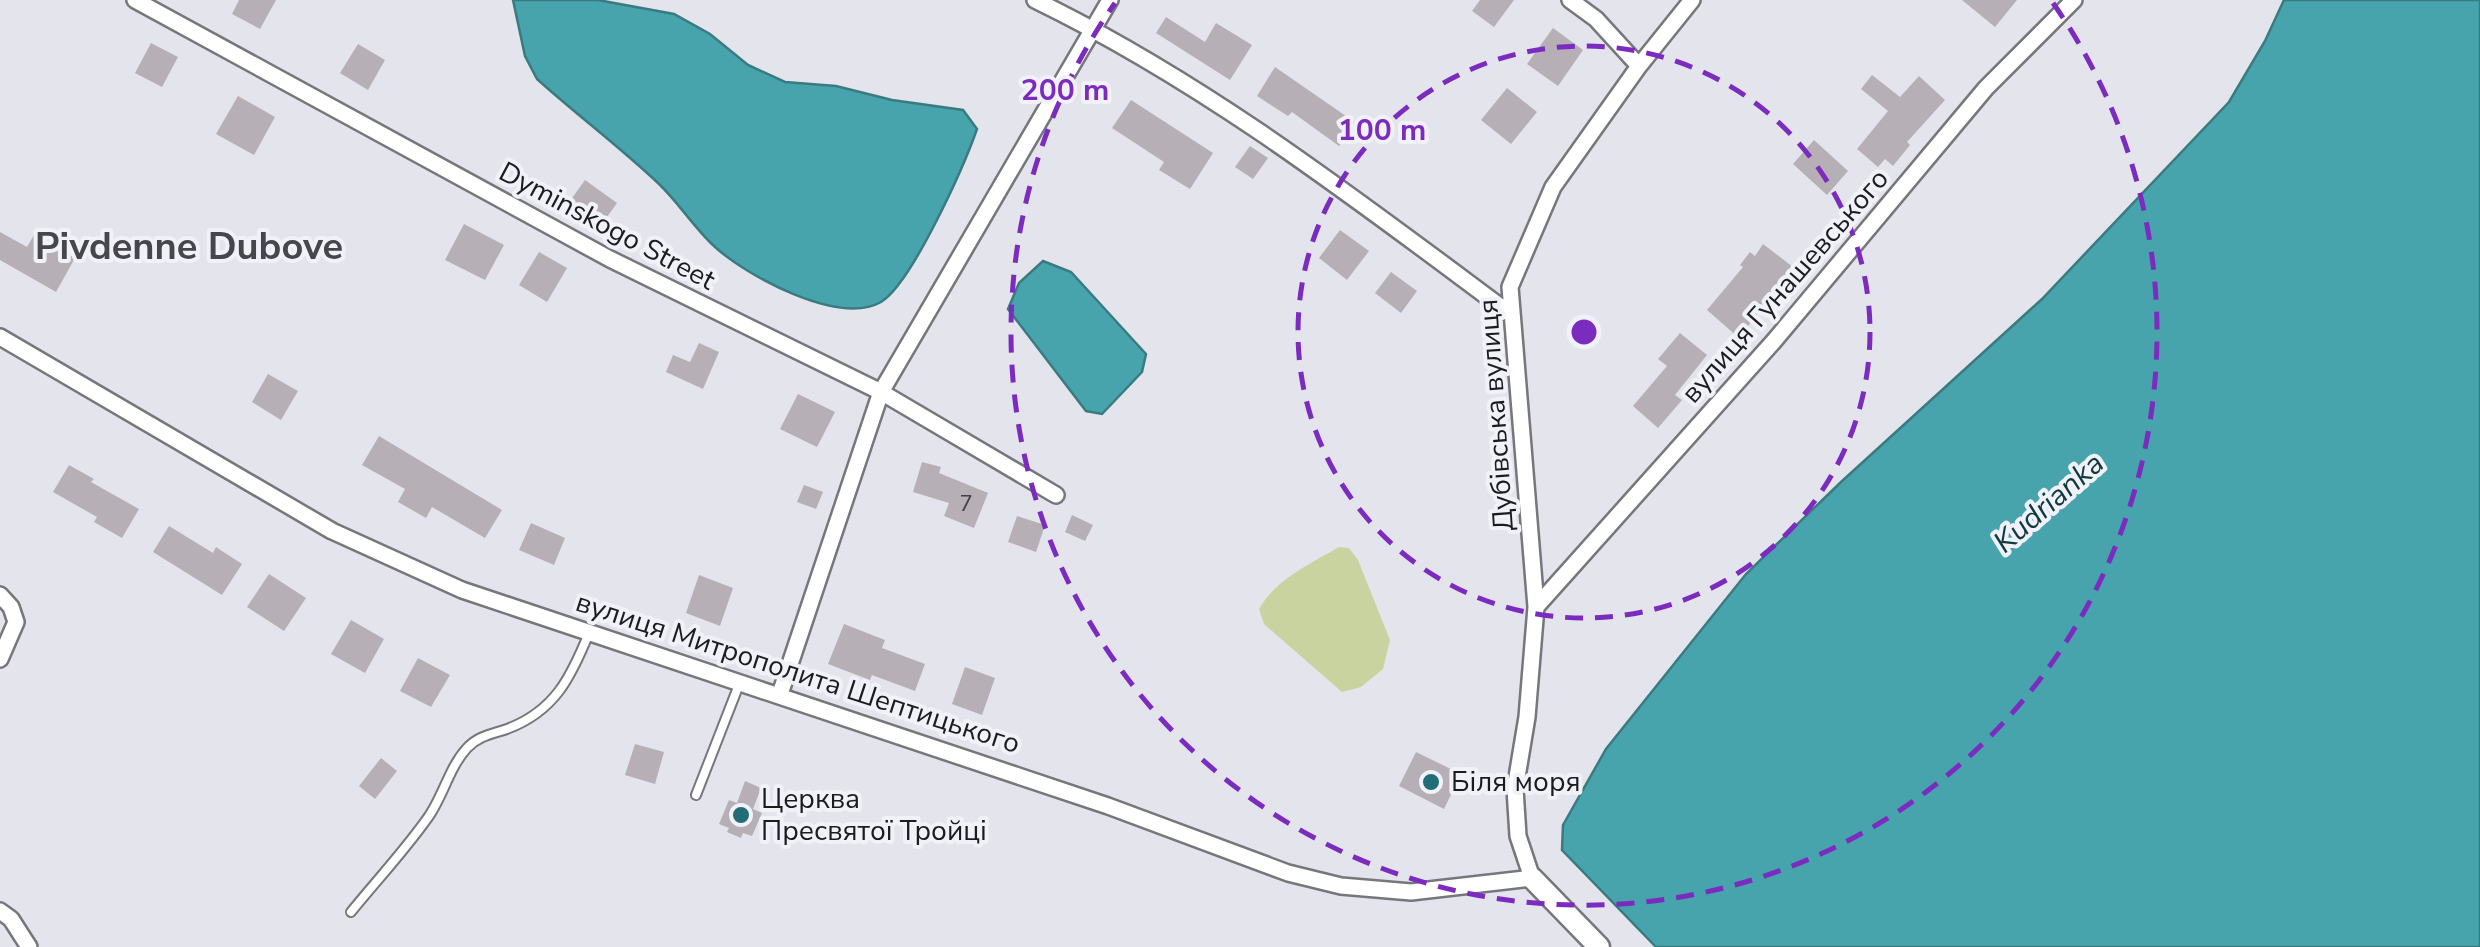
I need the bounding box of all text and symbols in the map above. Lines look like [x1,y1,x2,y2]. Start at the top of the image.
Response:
text: 200 m [1021,70,1109,111]
text: 100 m [1338,110,1426,151]
street label: Dyminskogo Street [492,153,722,299]
street label: вулиця Гунашевського [1673,161,1897,411]
district label: Pivdenne Dubove [35,221,343,272]
street label: Дубівська вулиця [1469,298,1523,532]
centre of rings [1566,314,1602,350]
water label: Kudrianka [1985,444,2113,562]
house number: 7 [959,489,973,519]
street label: вулиця Митрополита Шептицького [571,583,1025,763]
place label: Біля моря [1451,763,1581,801]
marker: Біля моря [1420,771,1442,793]
place label: Церква Пресвятої Тройці [761,780,987,850]
marker: Церква Пресвятої Тройці [730,804,752,826]

